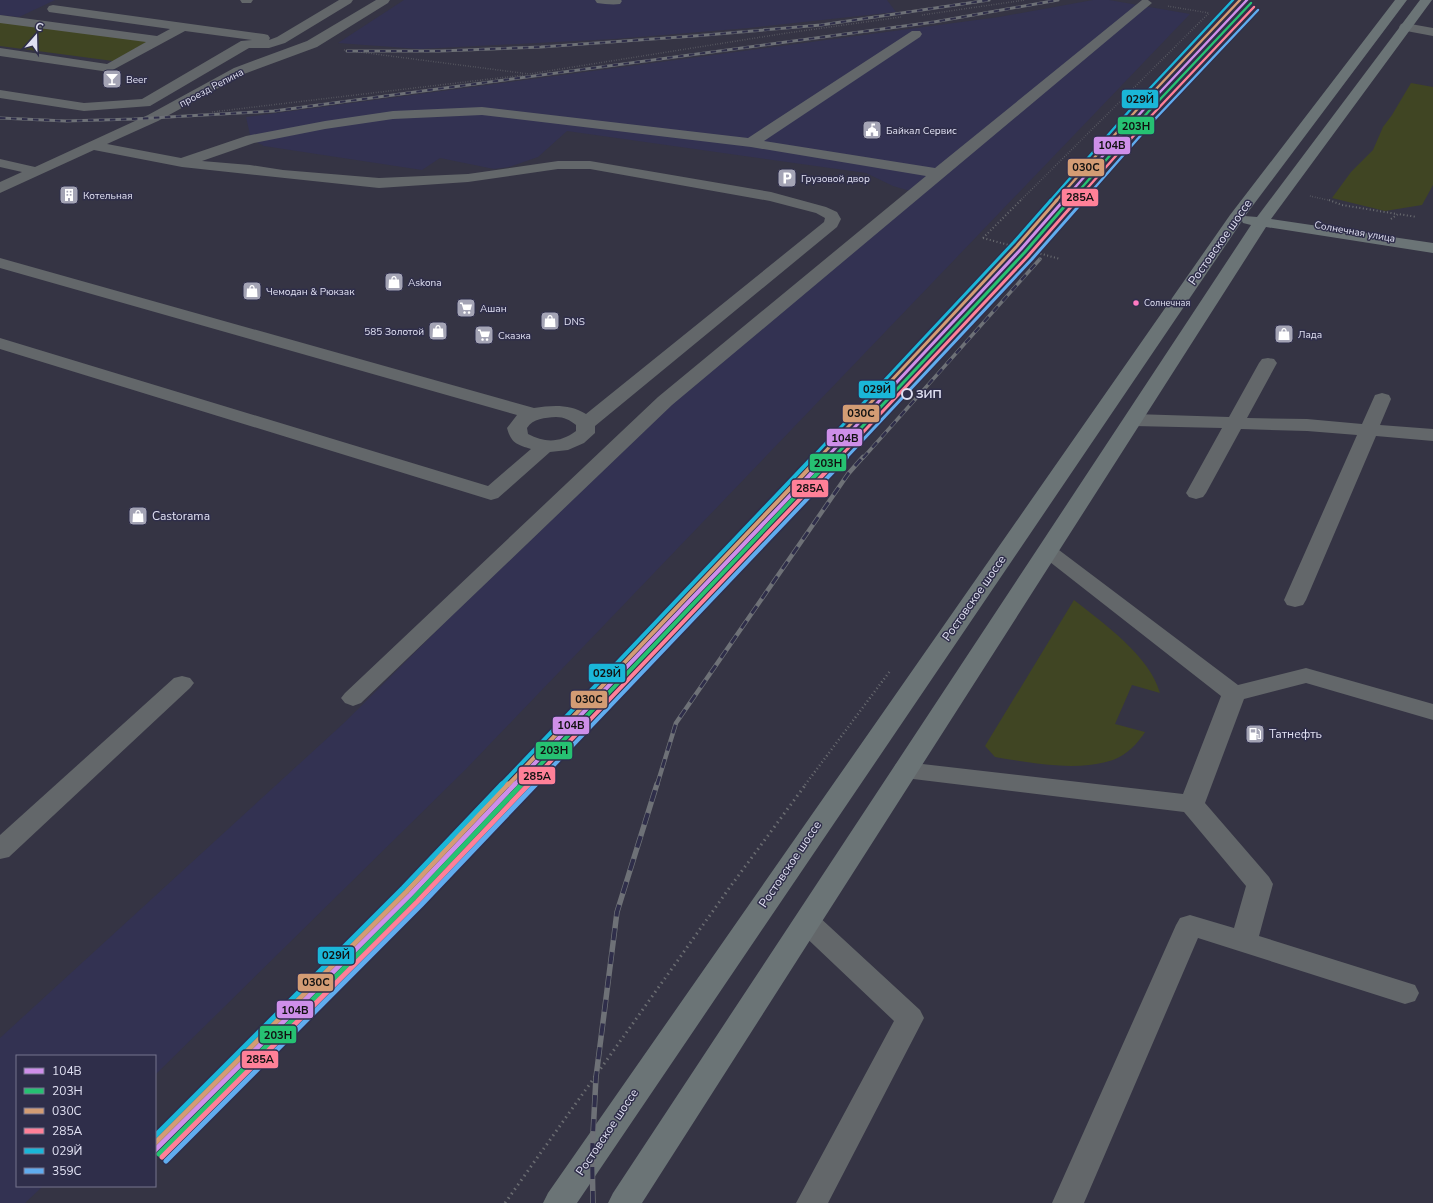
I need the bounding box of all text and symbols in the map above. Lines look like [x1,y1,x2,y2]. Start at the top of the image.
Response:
north arrow [16,16,56,56]
text: С [33,19,46,36]
street label: проезд Репина [177,65,246,111]
bar icon: Beer [101,68,123,90]
place label: Beer [126,73,147,87]
line badge: 029Й [1121,89,1159,109]
text: 029Й [1126,91,1154,107]
line badge: 203Н [1117,116,1155,135]
public building icon: Байкал Сервис [861,119,883,141]
text: 203Н [1122,119,1150,134]
place label: Байкал Сервис [886,124,957,138]
line badge: 104В [1093,136,1131,155]
text: 104В [1098,138,1126,153]
line badge: 030C [1067,158,1105,177]
text: 030C [1072,160,1100,175]
parking icon: Грузовой двор [776,167,798,189]
place label: Грузовой двор [801,172,870,186]
building icon: Котельная [58,184,80,206]
line badge: 285А [1061,188,1099,207]
place label: Котельная [83,189,133,203]
text: 285А [1066,190,1095,205]
street label: Ростовское шоссе [1184,196,1256,288]
street label: Солнечная улица [1313,218,1396,246]
shop icon: Askona [383,271,405,293]
place label: Askona [408,276,441,290]
shop icon: Чемодан & Рюкзак [241,280,263,302]
place label: Чемодан & Рюкзак [266,285,355,299]
supermarket icon: Ашан [455,297,477,319]
place label: Солнечная [1144,297,1190,309]
marker: Солнечная [1131,298,1141,308]
place label: Ашан [480,302,507,316]
shop icon: DNS [539,310,561,332]
place label: DNS [564,315,585,329]
shop icon: 585 Золотой [427,320,449,342]
shop icon: Лада [1273,323,1295,345]
supermarket icon: Сказка [473,324,495,346]
place label: 585 Золотой [364,325,424,339]
place label: Лада [1298,328,1322,342]
place label: Сказка [498,329,531,343]
line badge: 029Й [858,380,896,399]
text: 029Й [863,381,891,397]
place label: ЗИП [916,386,942,402]
marker: ЗИП [901,388,913,400]
line badge: 030C [842,404,880,423]
text: 030C [847,406,875,421]
line badge: 104В [826,428,863,447]
text: 104В [831,431,859,446]
line badge: 203Н [809,453,847,472]
text: 203Н [814,456,842,471]
line badge: 285А [791,479,829,498]
text: 285А [796,481,825,496]
shop icon: Castorama [127,505,149,527]
place label: Castorama [152,508,210,524]
street label: Ростовское шоссе [938,552,1010,644]
line badge: 029Й [588,663,626,683]
text: 029Й [593,665,621,681]
line badge: 030C [570,690,608,709]
text: 030C [575,692,603,707]
line badge: 104В [552,716,590,735]
text: 104В [557,718,585,733]
fuel station icon: Татнефть [1244,723,1266,745]
place label: Татнефть [1269,726,1322,742]
line badge: 203Н [535,741,573,760]
text: 203Н [540,743,568,758]
line badge: 285А [518,766,556,785]
text: 285А [523,769,552,784]
street label: Ростовское шоссе [755,818,825,910]
line badge: 029Й [317,946,355,965]
text: 029Й [322,947,350,963]
line badge: 030C [297,973,334,992]
text: 030C [302,975,330,990]
line badge: 104В [276,1000,314,1019]
text: 104В [281,1003,309,1018]
line badge: 203Н [259,1025,297,1044]
text: 203Н [264,1028,292,1043]
line badge: 285А [241,1050,279,1069]
text: 285А [246,1052,275,1067]
legend [16,1055,156,1187]
text: 104В [52,1063,82,1079]
text: 203Н [52,1083,83,1099]
street label: Ростовское шоссе [572,1086,642,1178]
text: 030C [52,1103,82,1119]
text: 285А [52,1123,83,1139]
text: 029Й [52,1143,82,1159]
text: 359С [52,1163,82,1179]

